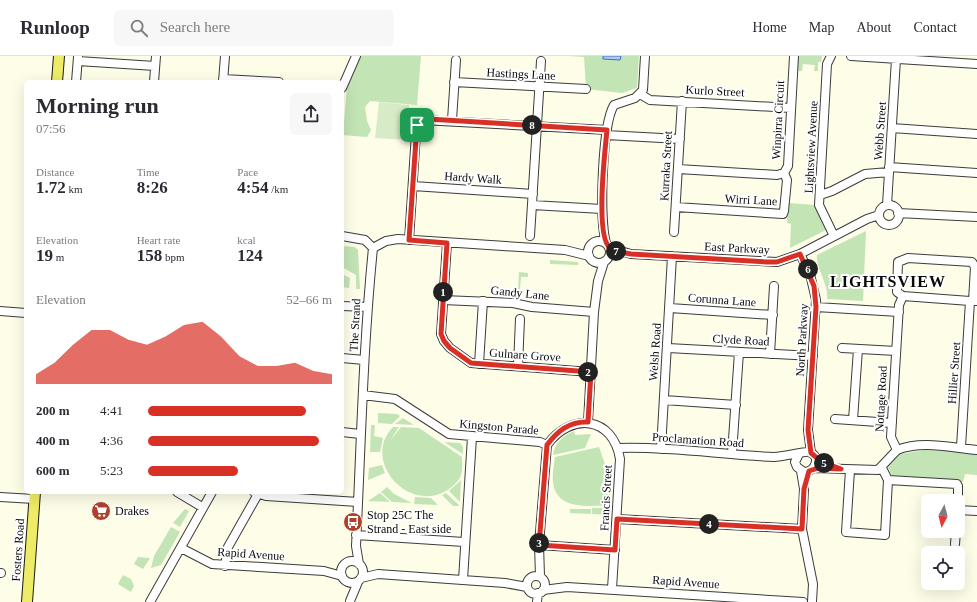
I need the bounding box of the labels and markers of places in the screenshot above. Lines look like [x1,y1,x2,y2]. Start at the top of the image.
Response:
pin [400,108,434,142]
pin: 8 [522,115,542,135]
pin: 7 [606,241,626,261]
pin: 6 [798,259,818,279]
pin: 1 [433,282,453,302]
pin: 2 [578,362,598,382]
pin: 5 [814,453,834,473]
supermarket icon: Drakes [90,500,112,522]
place label: Drakes [115,504,149,518]
place label: Stop 25C The Strand - East side [367,508,451,536]
bus stop icon: Stop 25C The Strand - East side [342,511,364,533]
pin: 4 [699,514,719,534]
pin: 3 [529,533,549,553]

